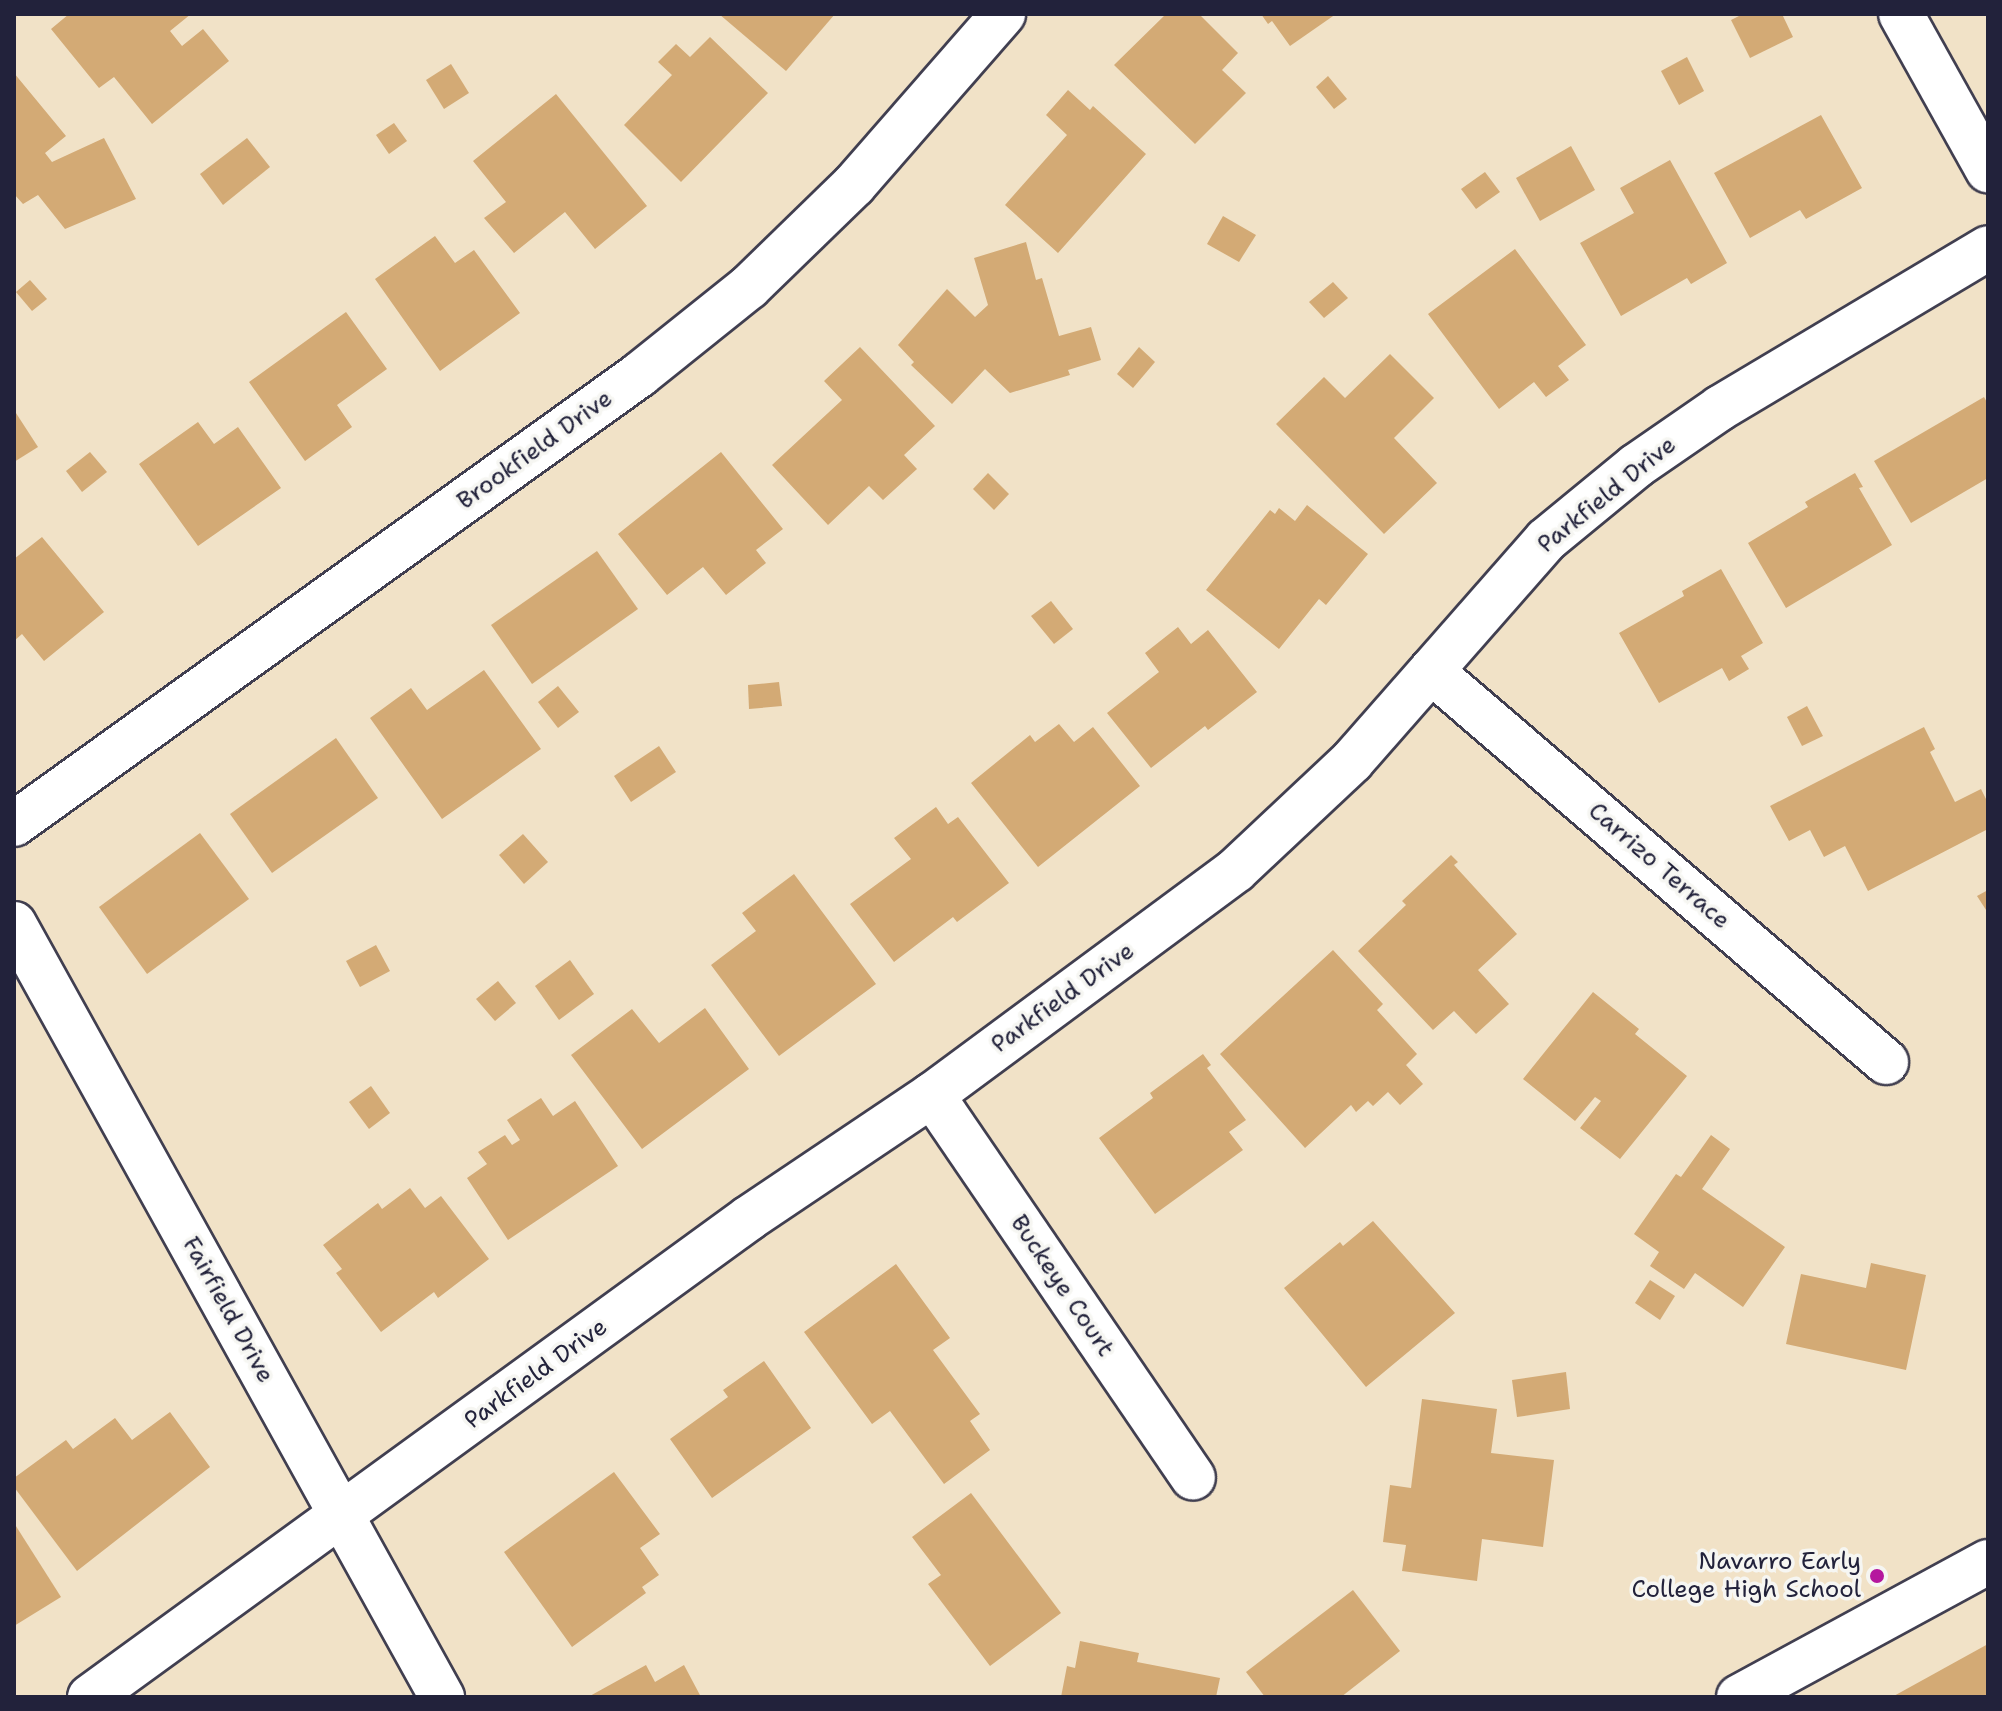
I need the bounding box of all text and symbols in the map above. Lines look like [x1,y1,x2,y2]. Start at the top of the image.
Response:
street label: Brookfield Drive [452,384,618,516]
street label: Parkfield Drive [1532,431,1682,559]
street label: Carrizo Terrace [1582,797,1736,935]
street label: Parkfield Drive [986,937,1140,1059]
street label: Buckeye Court [1004,1210,1120,1362]
street label: Fairfield Drive [176,1232,280,1388]
street label: Parkfield Drive [459,1313,613,1435]
place label: Navarro Early College High School [1631,1548,1861,1604]
marker: Navarro Early College High School [1868,1567,1886,1585]

